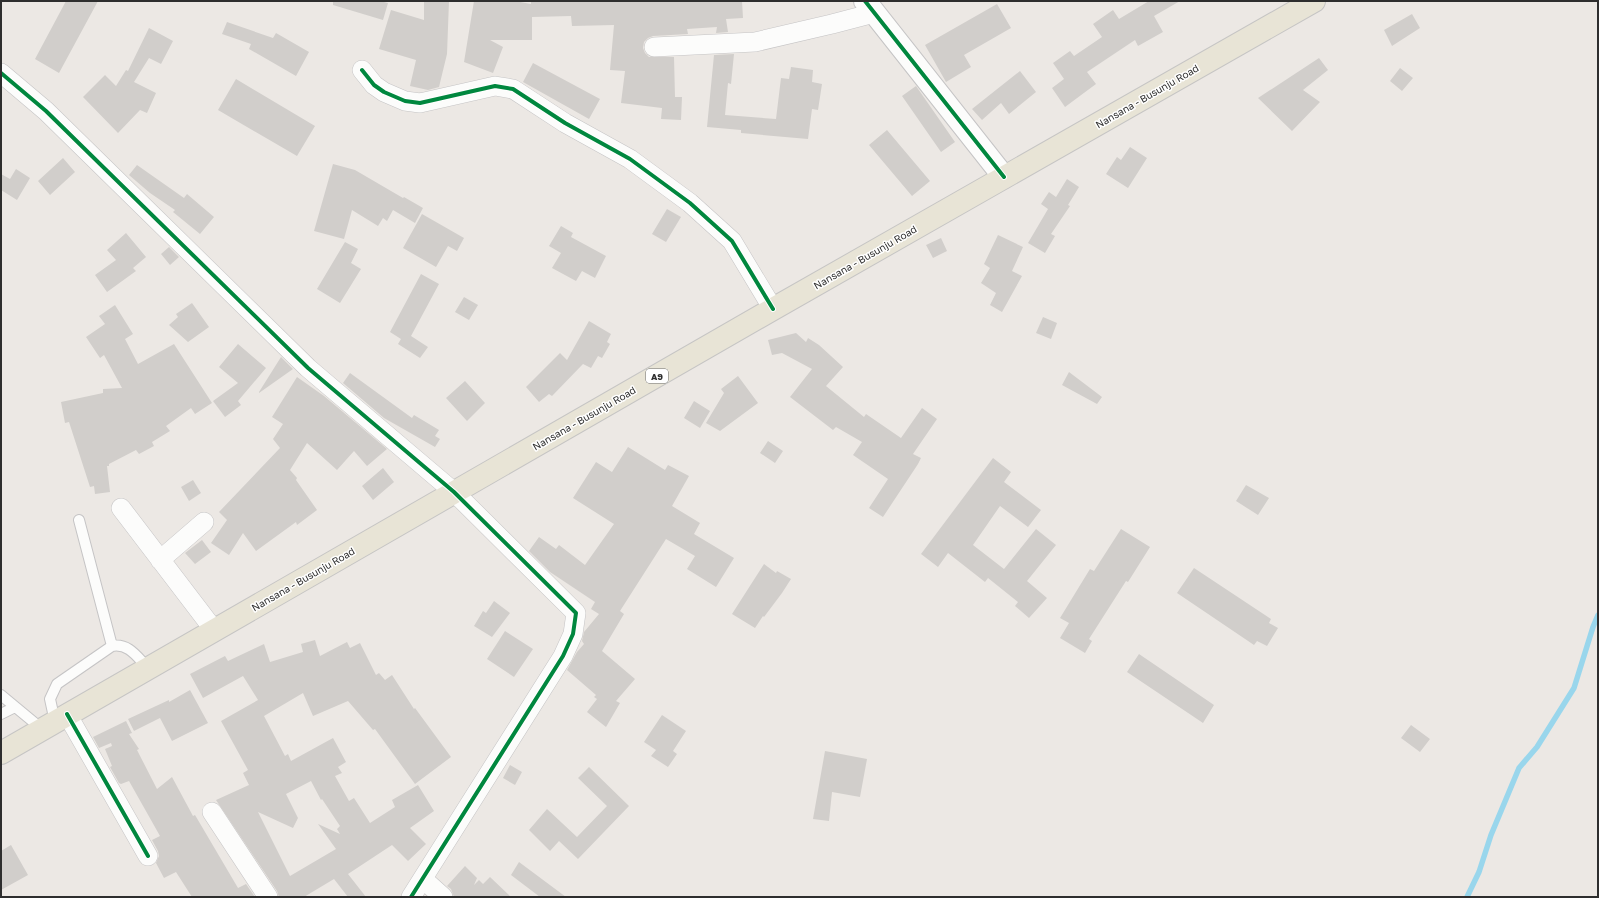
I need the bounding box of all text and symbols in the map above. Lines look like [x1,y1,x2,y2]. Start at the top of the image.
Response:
street label: Nansana - Busunju Road [1093,62,1201,130]
street label: Nansana - Busunju Road [811,223,919,291]
road number: A9 [646,369,668,383]
street label: Nansana - Busunju Road [530,384,638,452]
street label: Nansana - Busunju Road [249,545,357,613]

